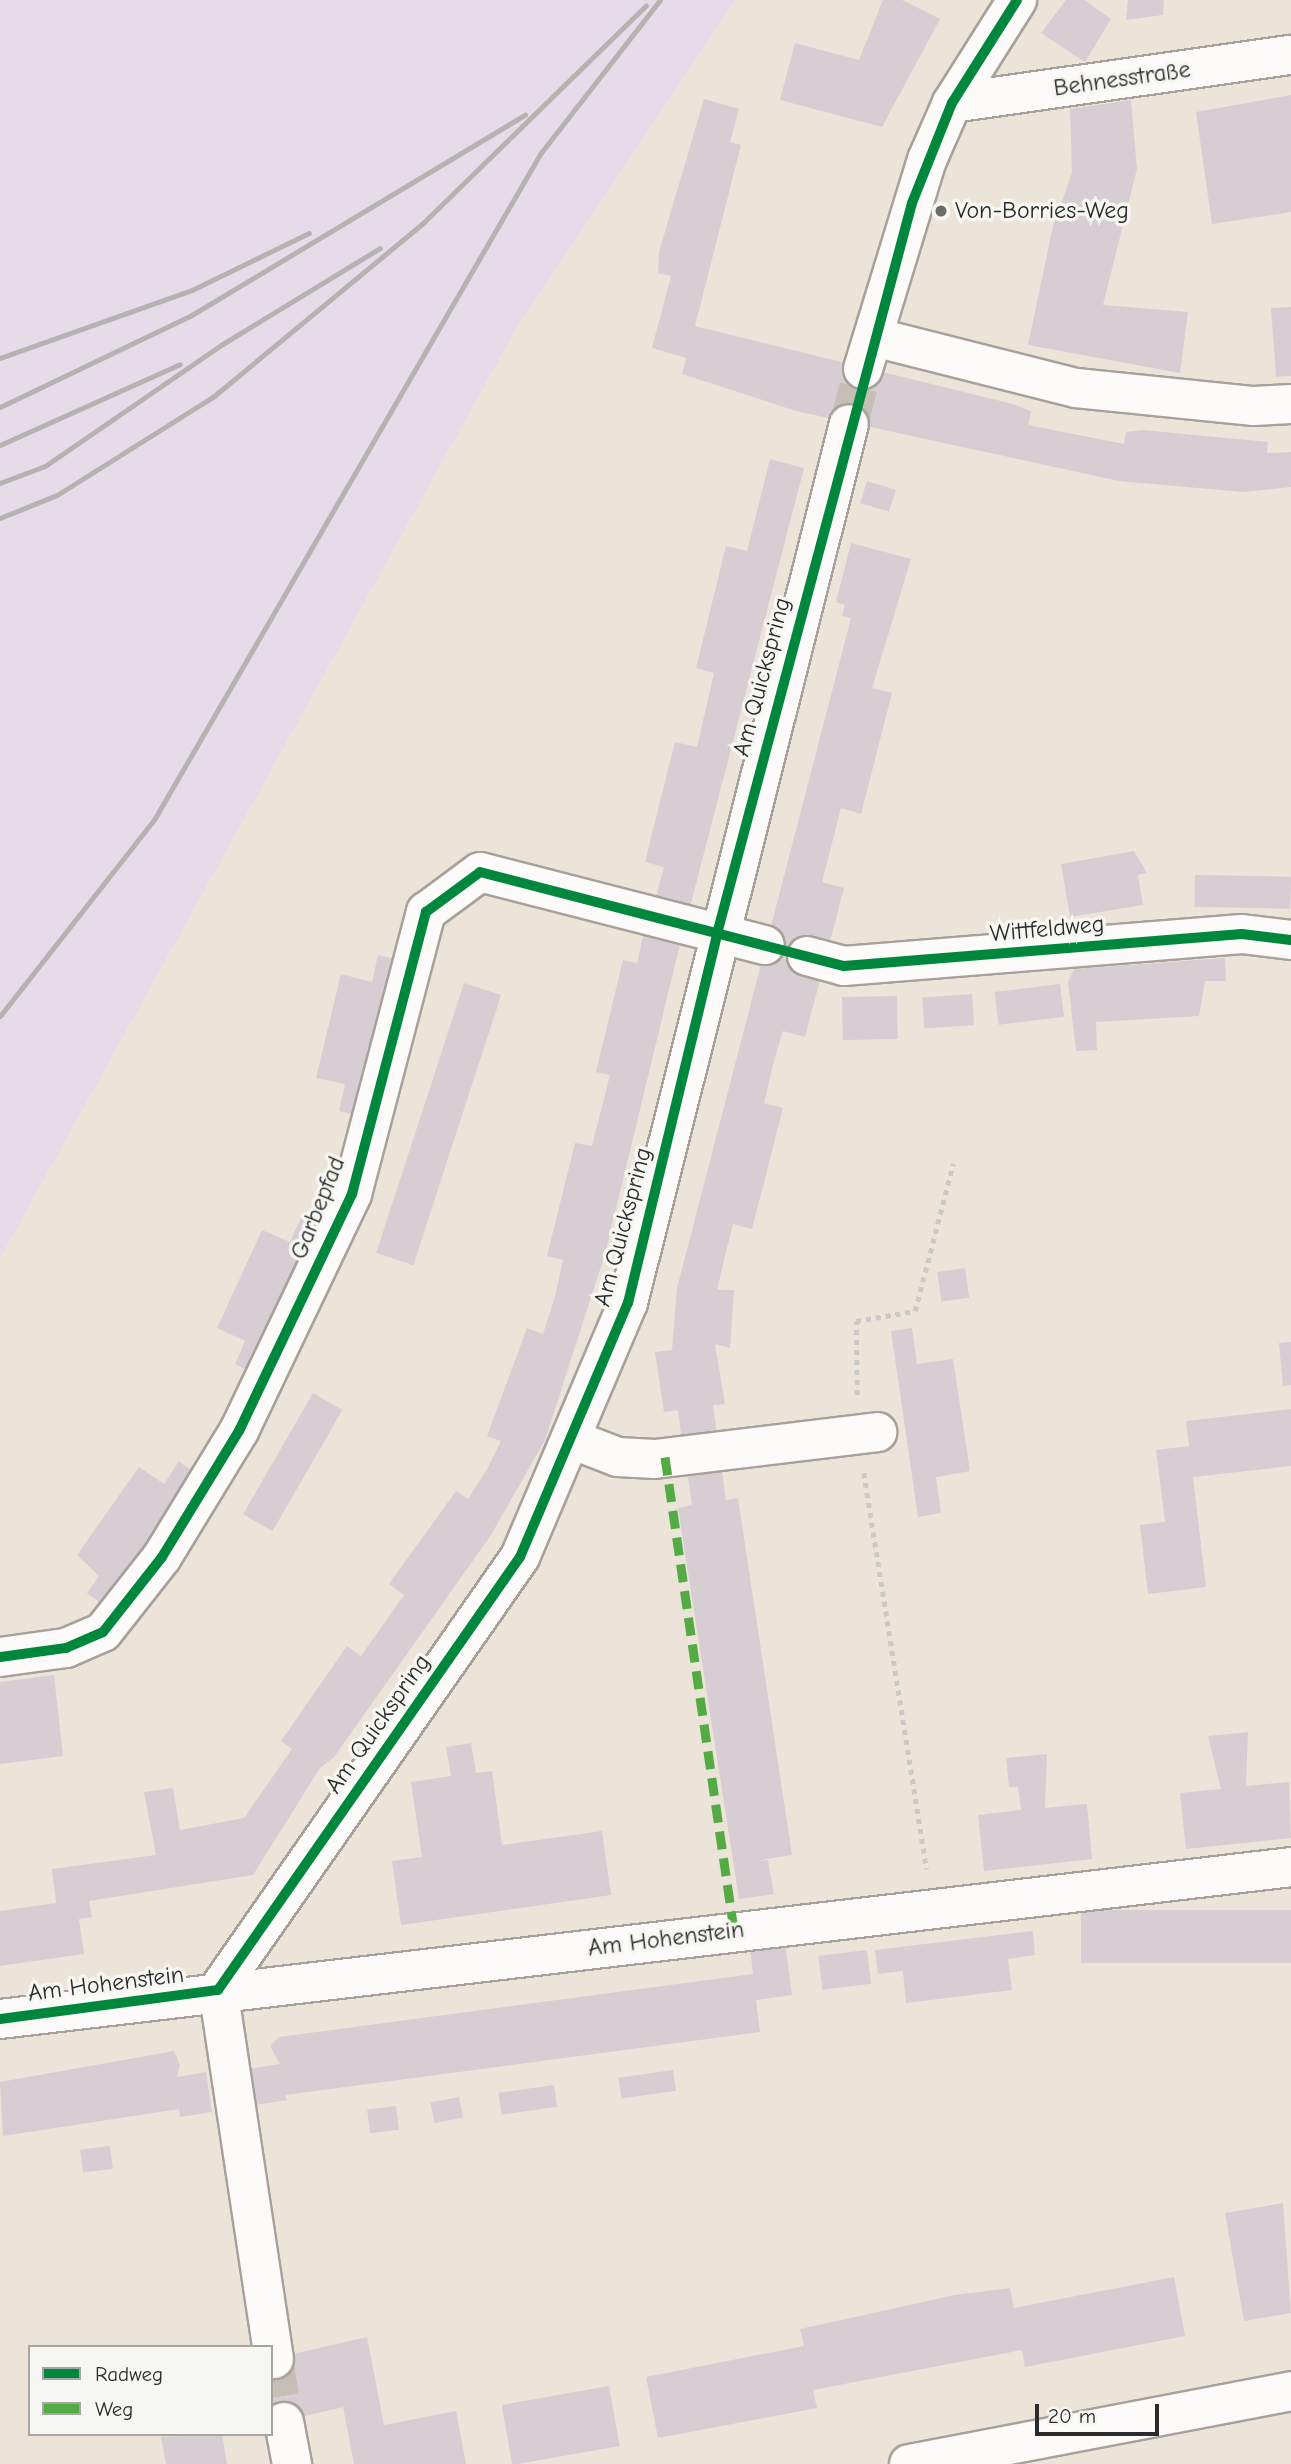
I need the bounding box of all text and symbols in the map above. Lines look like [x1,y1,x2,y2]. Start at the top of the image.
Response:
street label: Behnesstraße [1052,55,1192,103]
place label: Von-Borries-Weg [955,197,1129,225]
marker: Von-Borries-Weg [933,203,949,219]
street label: Am Quickspring [727,594,797,760]
street label: Wittfeldweg [989,910,1105,948]
street label: Am Quickspring [588,1144,658,1310]
street label: Garbepfad [284,1153,352,1263]
street label: Am Quickspring [319,1649,437,1799]
street label: Am Hohenstein [586,1915,746,1963]
street label: Am Hohenstein [26,1960,186,2008]
legend [28,2345,273,2436]
text: Radweg [95,2362,163,2386]
scale bar [1039,2390,1163,2434]
text: Weg [95,2397,133,2421]
text: 20 m [1048,2404,1096,2428]

